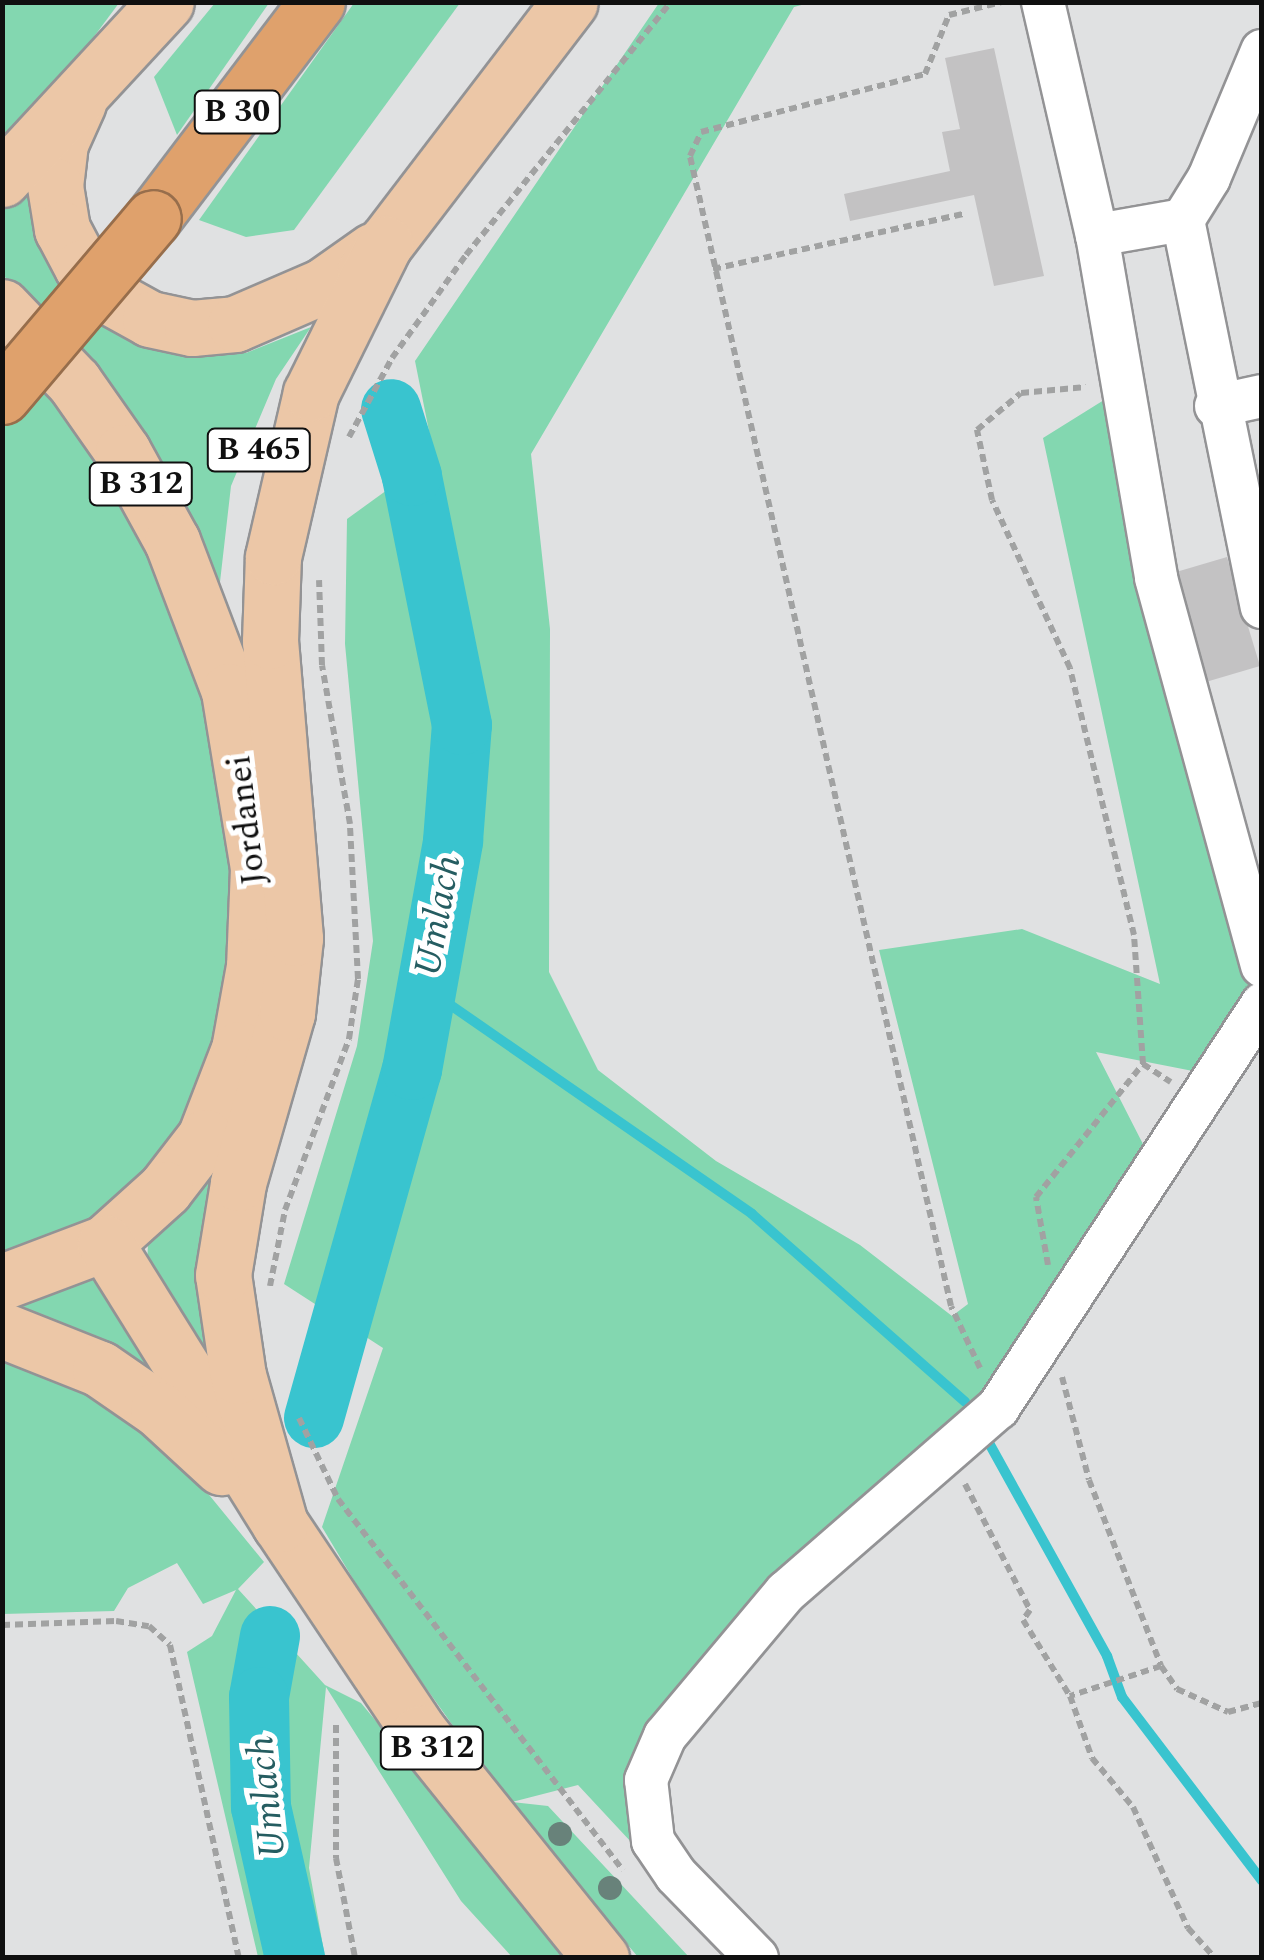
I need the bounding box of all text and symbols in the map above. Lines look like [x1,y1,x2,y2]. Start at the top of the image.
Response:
road number: B 30 [192,85,282,139]
road number: B 465 [206,423,312,477]
road number: B 312 [88,457,194,511]
street label: Jordanei [218,753,276,887]
water label: Umlach [406,852,472,980]
road number: B 312 [380,1721,484,1775]
water label: Umlach [239,1734,297,1860]

